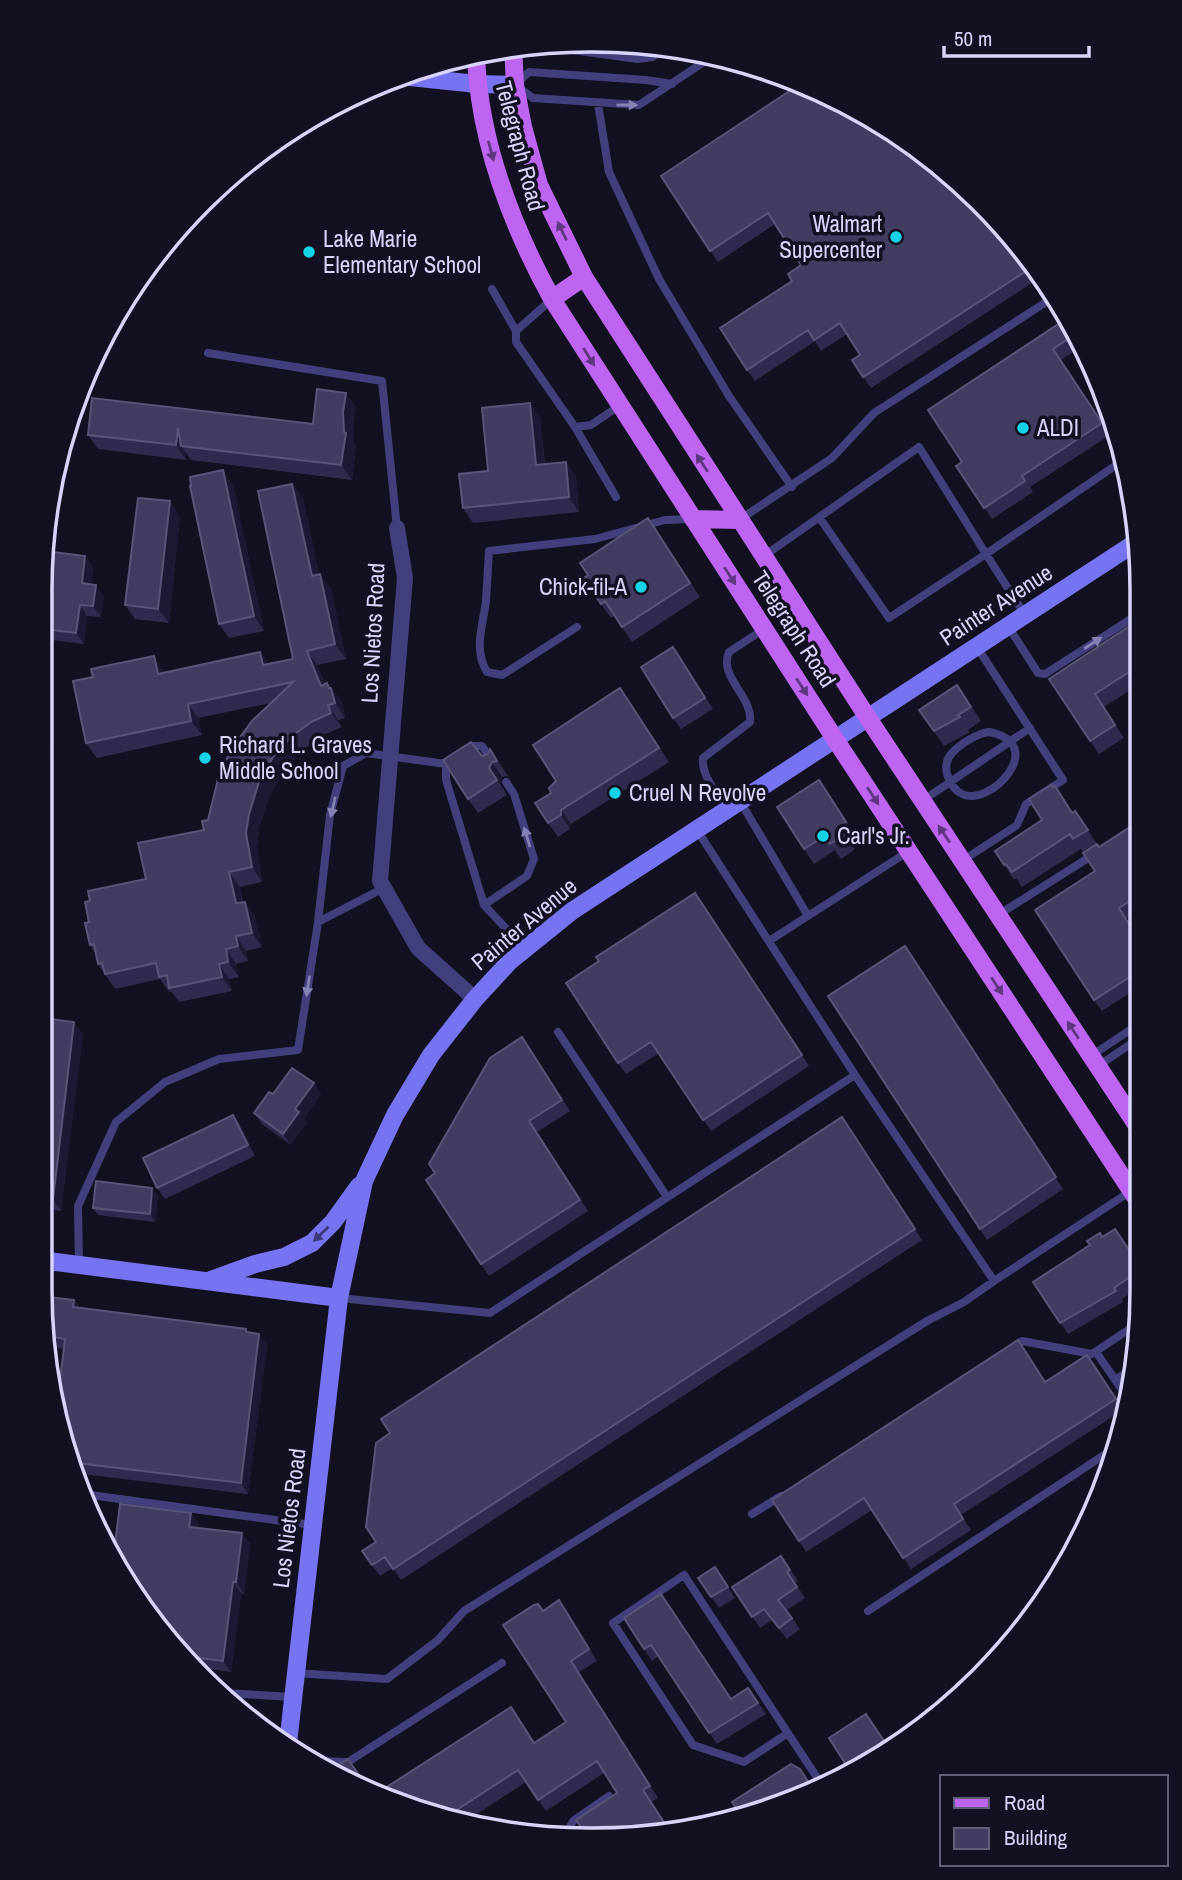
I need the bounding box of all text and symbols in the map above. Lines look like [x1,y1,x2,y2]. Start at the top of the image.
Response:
scale bar [944,14,1089,58]
text: 50 m [954,24,992,53]
street label: Telegraph Road [488,78,553,214]
one-way arrow [616,99,638,111]
one-way arrow [486,140,497,162]
place label: Walmart Supercenter [779,208,883,265]
one-way arrow [556,221,567,241]
place label: Lake Marie Elementary School [323,223,481,280]
marker: Walmart Supercenter [888,229,904,245]
marker: Lake Marie Elementary School [301,244,317,260]
one-way arrow [582,347,595,367]
place label: ALDI [1036,412,1079,443]
marker: ALDI [1015,420,1031,436]
one-way arrow [696,453,709,472]
street label: Painter Avenue [933,557,1058,653]
street label: Los Nietos Road [353,562,392,704]
street label: Telegraph Road [745,564,844,693]
one-way arrow [723,567,737,585]
place label: Chick-fil-A [539,571,627,602]
marker: Chick-fil-A [633,579,649,595]
one-way arrow [1083,637,1102,650]
one-way arrow [795,677,808,697]
place label: Richard L. Graves Middle School [219,729,372,786]
marker: Richard L. Graves Middle School [197,750,213,766]
place label: Cruel N Revolve [629,777,766,808]
marker: Cruel N Revolve [607,785,623,801]
one-way arrow [866,786,879,806]
one-way arrow [327,796,338,818]
place label: Carl's Jr. [837,820,910,851]
one-way arrow [937,825,951,843]
one-way arrow [522,827,532,848]
marker: Carl's Jr. [815,828,831,844]
street label: Painter Avenue [464,870,583,977]
one-way arrow [302,975,313,997]
one-way arrow [991,977,1004,996]
one-way arrow [1067,1020,1080,1039]
one-way arrow [313,1225,330,1241]
street label: Los Nietos Road [265,1446,312,1590]
legend [940,1775,1168,1866]
text: Road [1004,1788,1045,1817]
text: Building [1004,1823,1068,1852]

